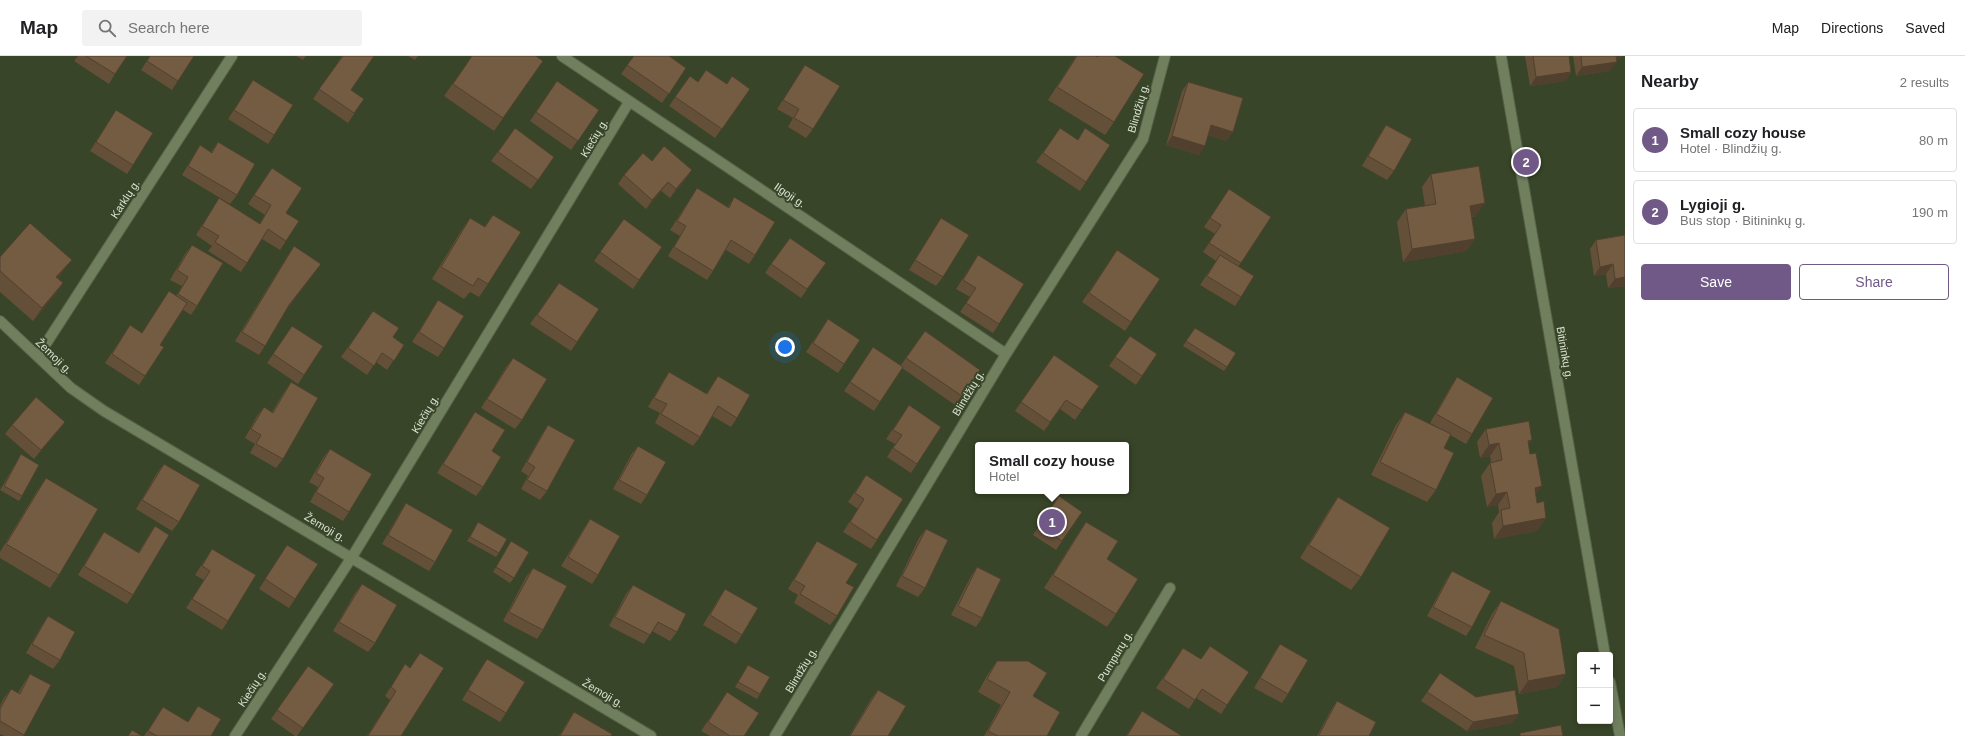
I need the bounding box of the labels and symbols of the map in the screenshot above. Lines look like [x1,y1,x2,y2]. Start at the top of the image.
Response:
street label: Blindžių g. [1125,82,1151,134]
street label: Kiečių g. [578,117,610,159]
pin: 2 [1513,147,1539,177]
street label: Karklų g. [108,178,142,220]
street label: Ilgoji g. [772,180,808,210]
street label: Bitininkų g. [1554,325,1576,381]
street label: Žemoji g. [34,336,74,376]
your location [775,337,795,357]
street label: Blindžių g. [950,368,986,418]
street label: Kiečių g. [409,393,441,435]
pin: 1 [1039,507,1065,537]
street label: Žemoji g. [303,510,347,544]
street label: Pumpurų g. [1095,629,1135,683]
street label: Blindžių g. [783,645,819,695]
street label: Kiečių g. [235,667,269,709]
street label: Žemoji g. [581,676,625,710]

